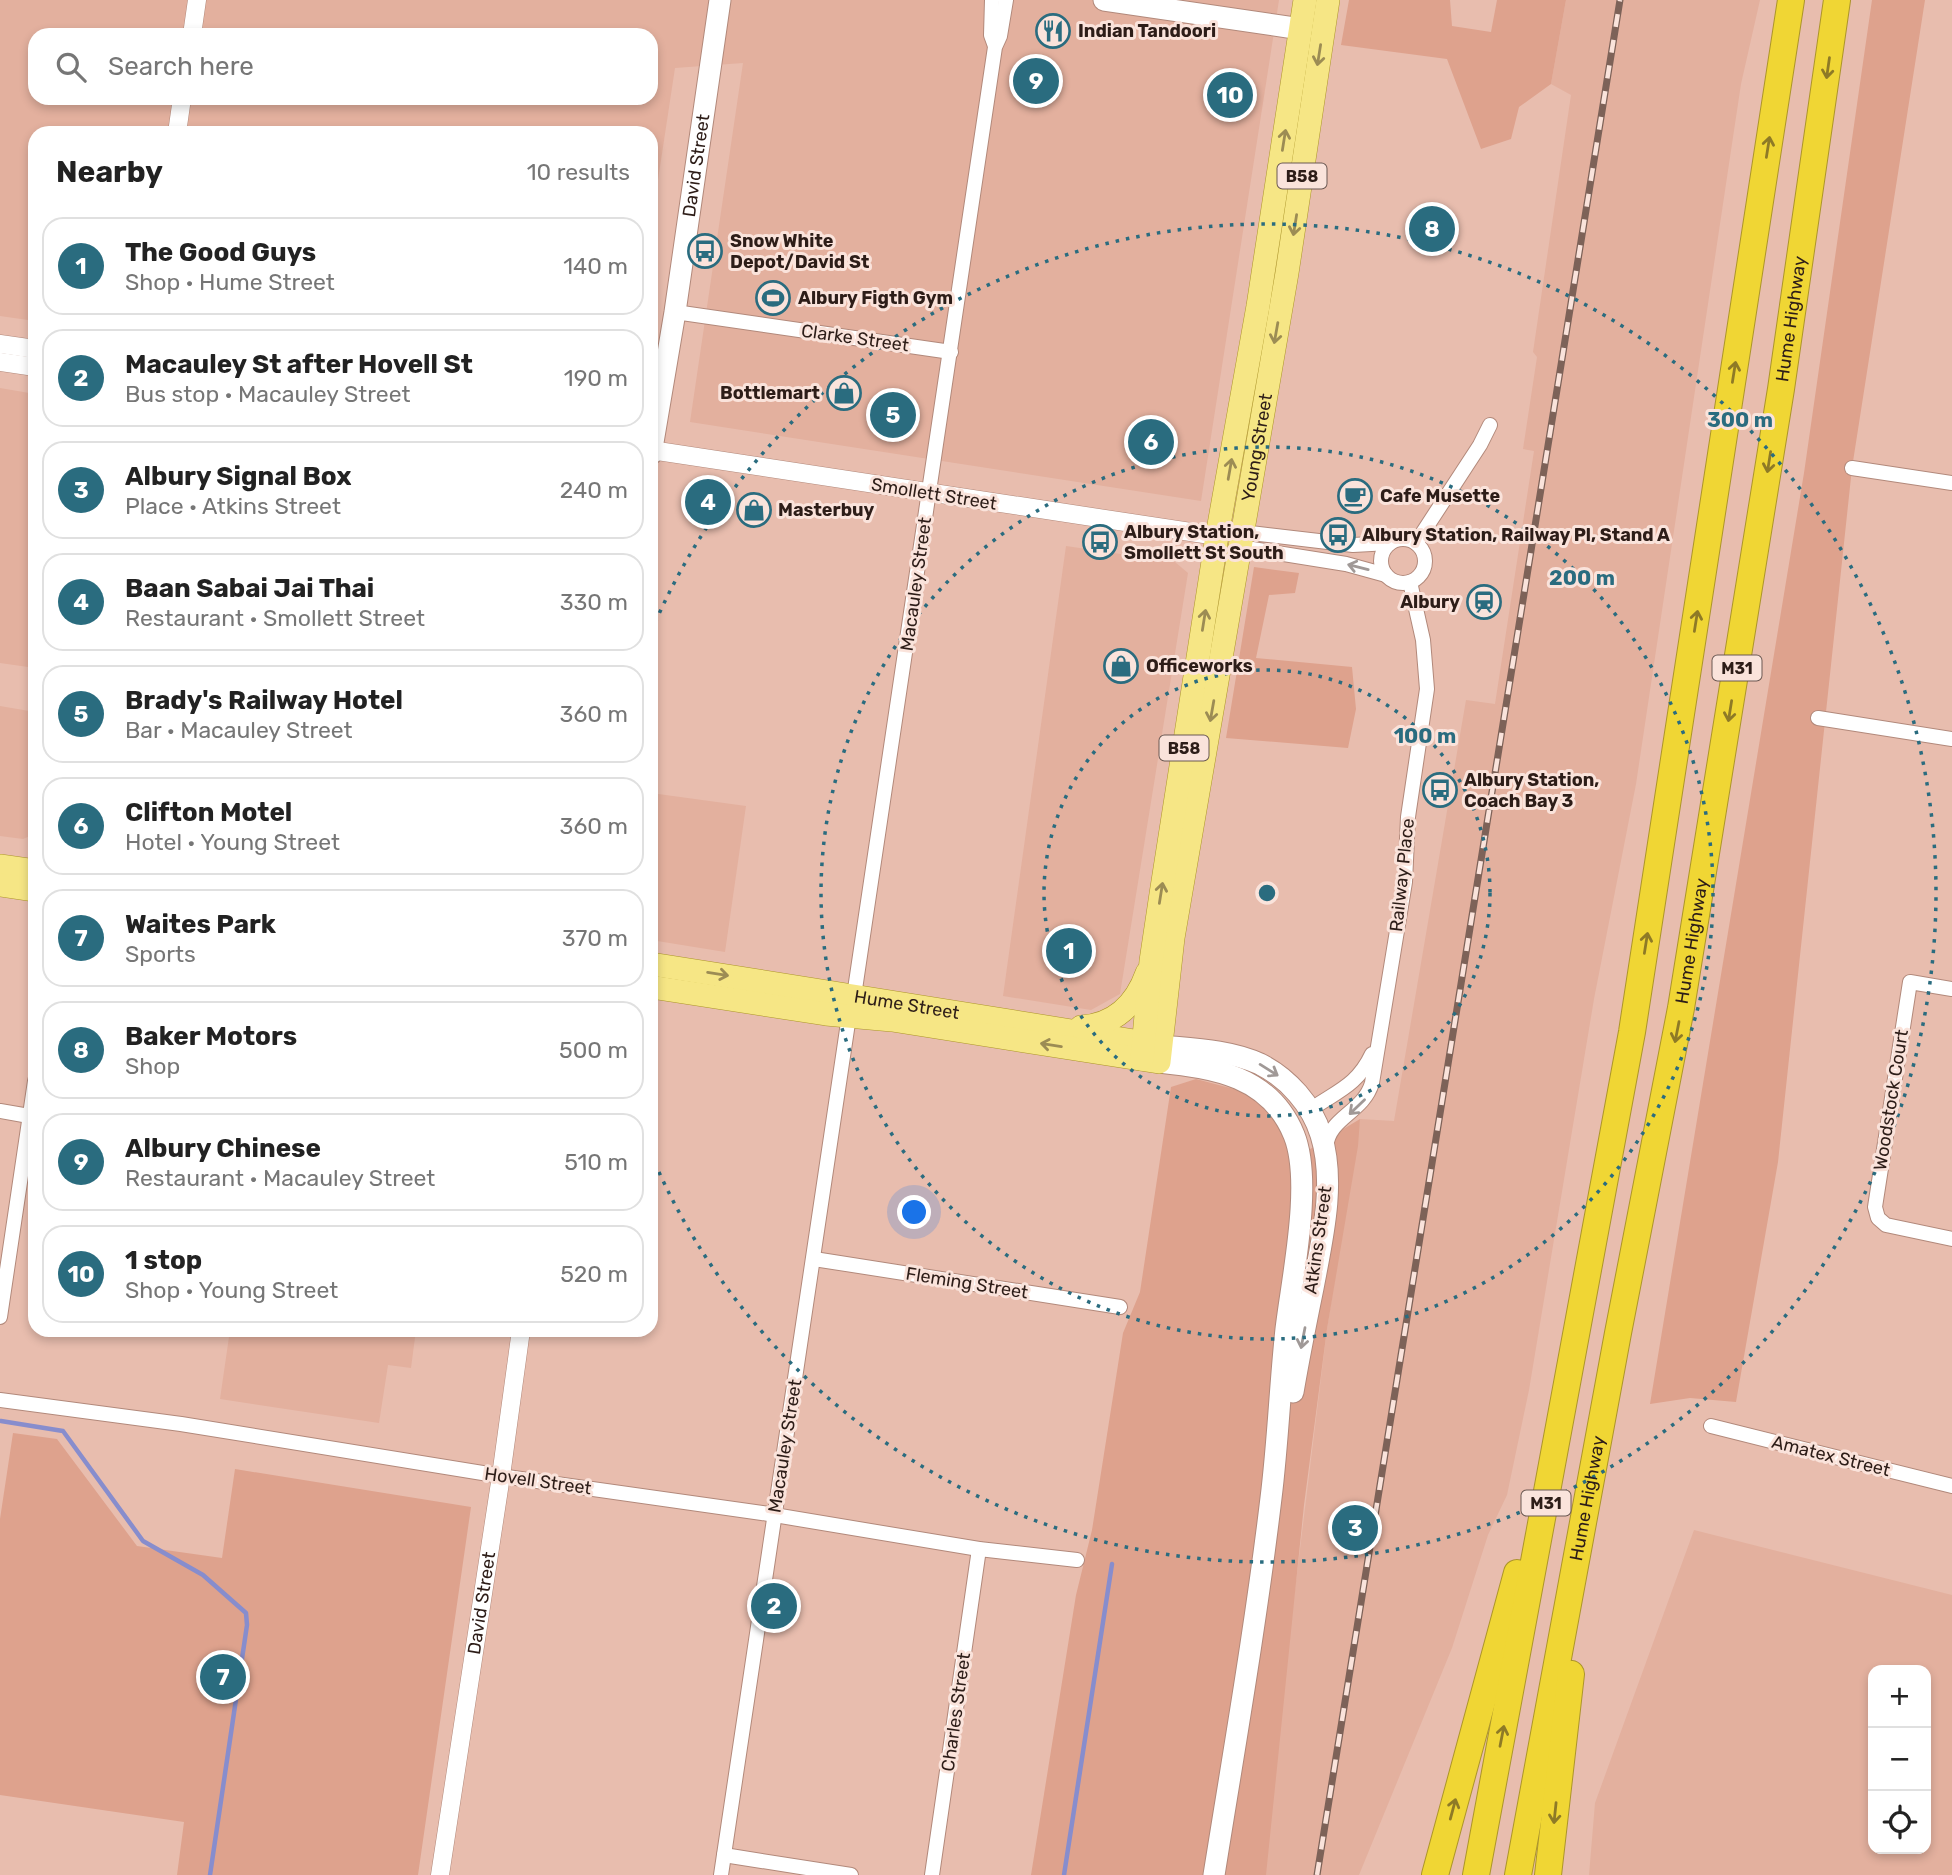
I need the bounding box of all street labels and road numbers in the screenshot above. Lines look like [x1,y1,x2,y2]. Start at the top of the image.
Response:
street label: David Street [678,113,714,218]
road number: B58 [1278,164,1326,188]
street label: Hume Highway [1771,255,1811,383]
street label: Clarke Street [800,320,910,356]
street label: Young Street [1237,392,1277,503]
street label: Smollett Street [870,473,998,515]
street label: Macauley Street [896,516,936,652]
road number: M31 [1712,656,1762,680]
road number: B58 [1160,736,1208,761]
street label: Railway Place [1385,817,1419,933]
street label: Hume Highway [1671,877,1713,1005]
street label: Hume Street [853,986,961,1024]
street label: Woodstock Court [1869,1028,1913,1172]
street label: Atkins Street [1300,1185,1336,1295]
street label: Fleming Street [904,1262,1030,1304]
street label: Macauley Street [764,1378,806,1514]
street label: Amatex Street [1770,1431,1892,1481]
street label: Hume Highway [1565,1434,1610,1563]
street label: Hovell Street [483,1463,593,1499]
road number: M31 [1522,1490,1570,1516]
street label: David Street [463,1550,500,1656]
street label: Charles Street [937,1651,975,1773]

